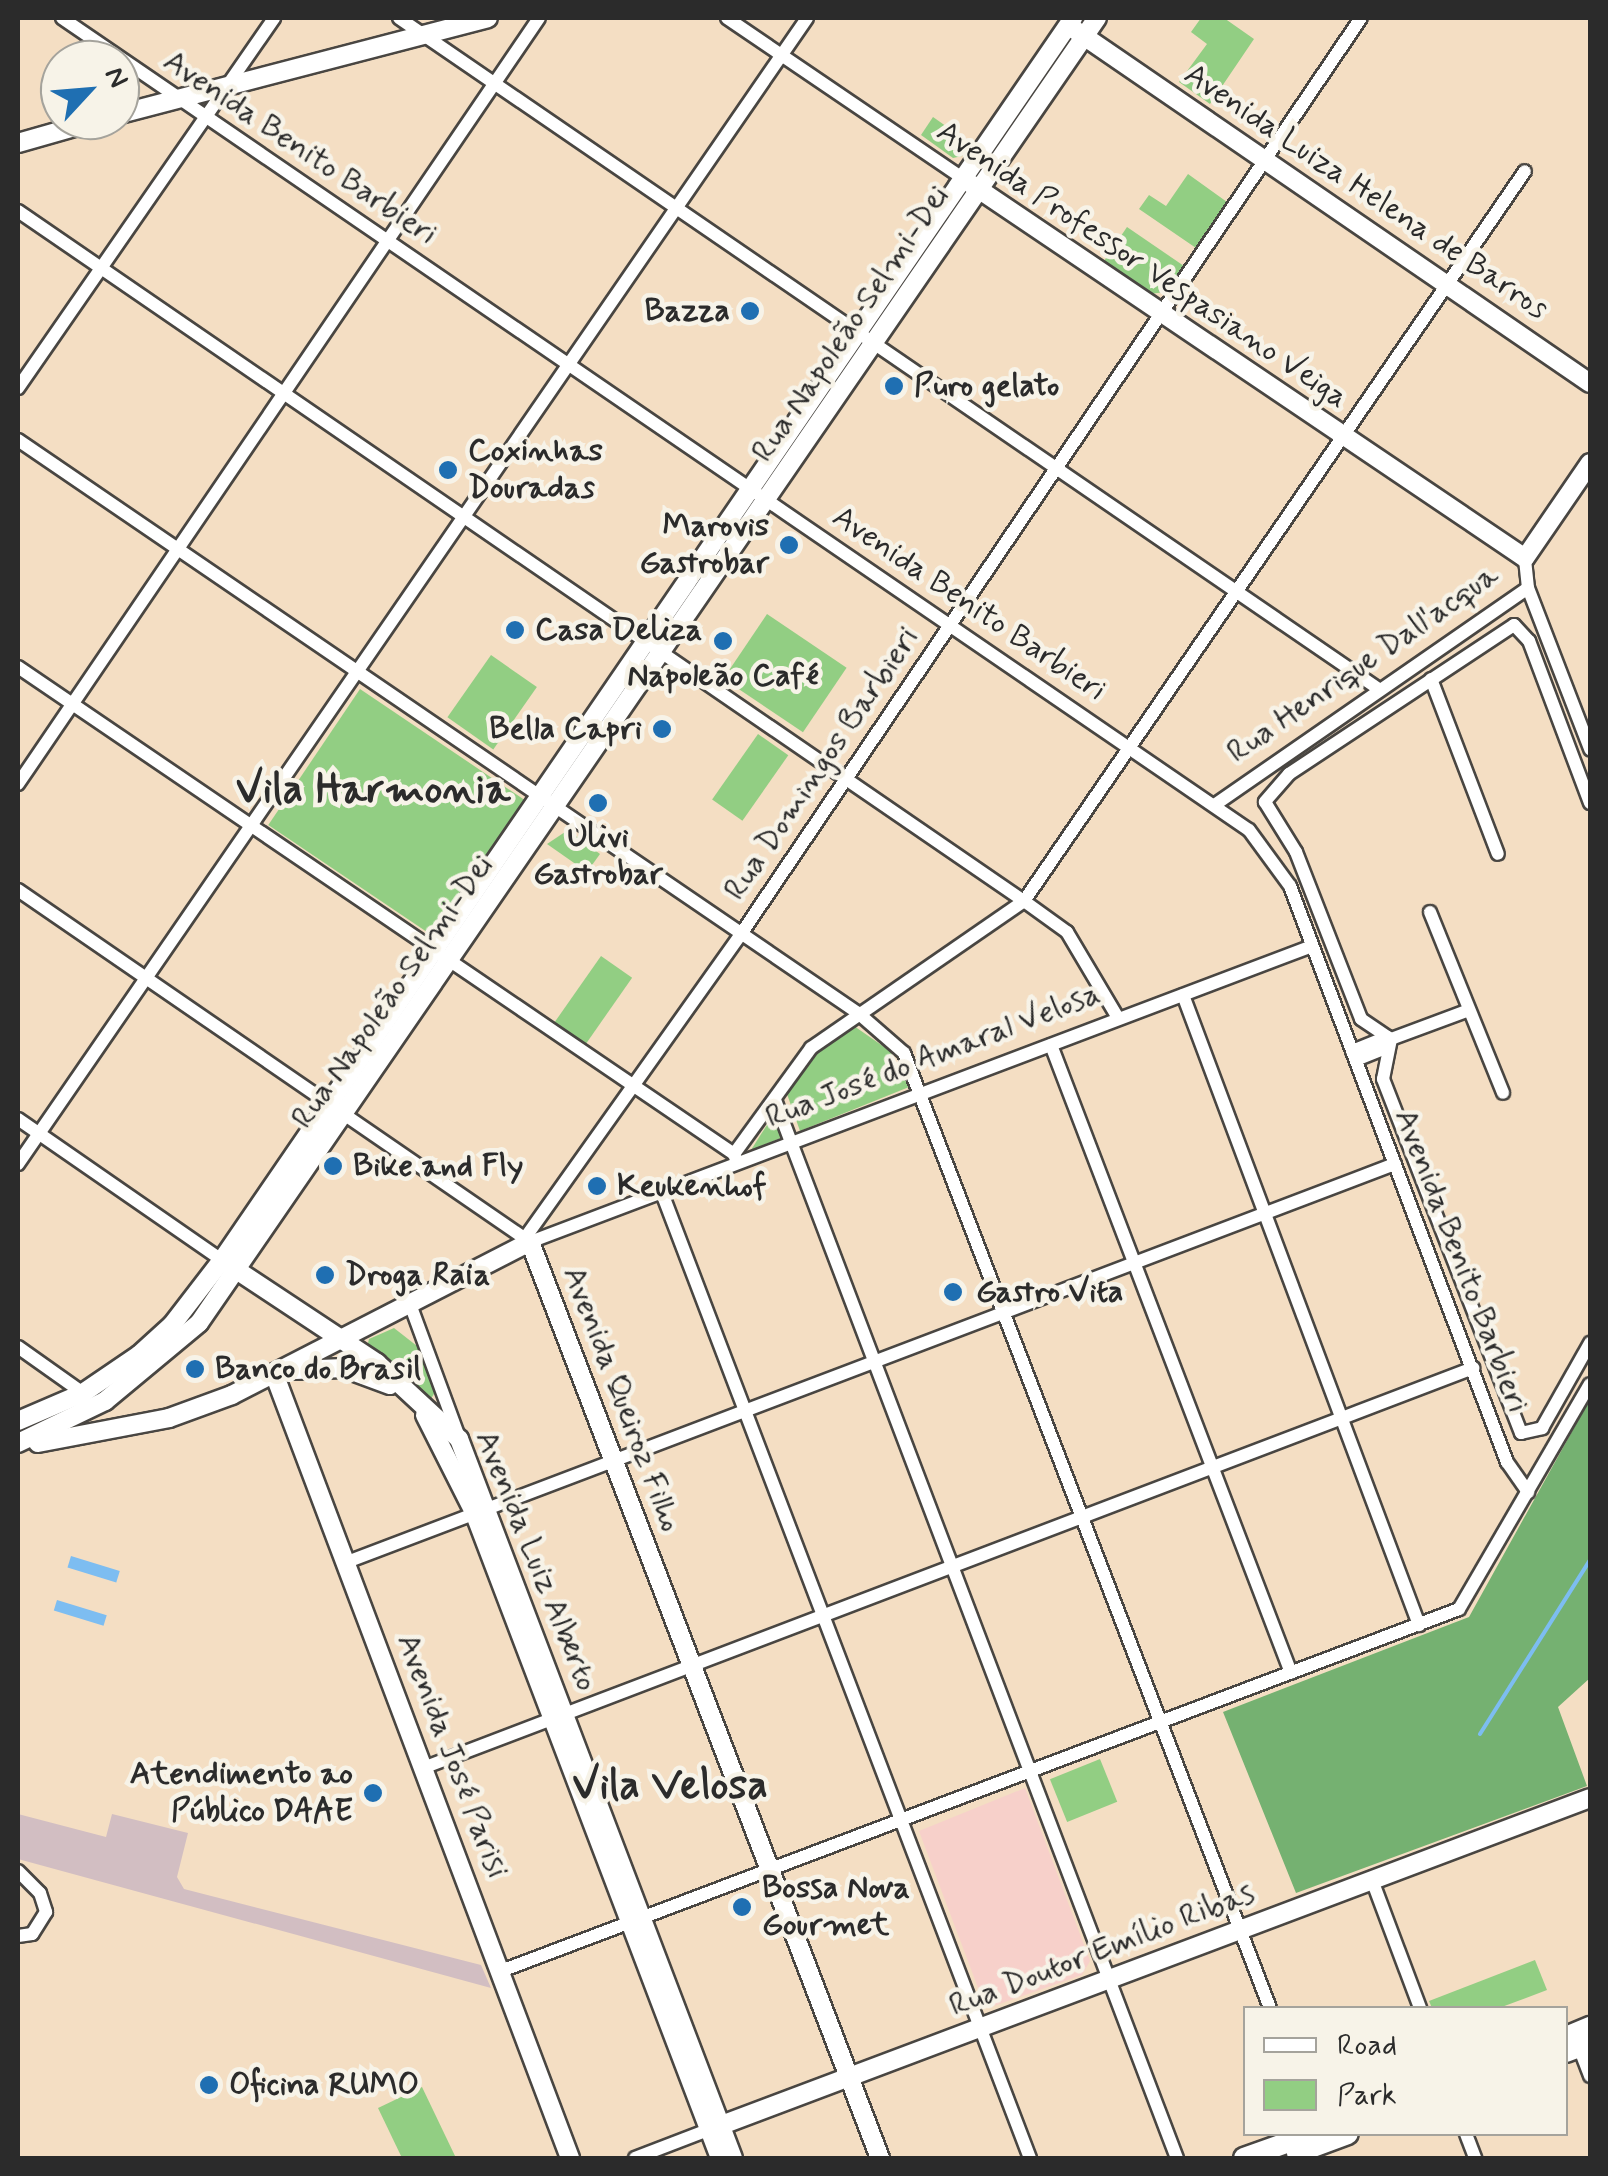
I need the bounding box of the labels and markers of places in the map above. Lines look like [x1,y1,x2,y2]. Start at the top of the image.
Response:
place label: Bazza [644,292,730,330]
marker: Bazza [739,300,761,322]
place label: Puro gelato [914,367,1059,405]
marker: Puro gelato [883,375,905,397]
place label: Coxinhas Douradas [468,433,603,508]
marker: Coxinhas Douradas [437,459,459,481]
place label: Marovis Gastrobar [640,508,769,583]
marker: Marovis Gastrobar [778,534,800,556]
place label: Casa Deliza [535,611,700,649]
marker: Casa Deliza [504,619,526,641]
marker: Napoleão Café [712,630,734,652]
place label: Napoleão Café [627,657,819,695]
place label: Bella Capri [492,710,642,748]
marker: Bella Capri [651,718,673,740]
marker: Ulivi Gastrobar [587,792,609,814]
place label: Ulivi Gastrobar [533,819,663,894]
place label: Bike and Fly [353,1147,519,1185]
marker: Bike and Fly [322,1155,344,1177]
place label: Keukenhof [617,1167,767,1205]
marker: Keukenhof [586,1175,608,1197]
place label: Droga Raia [345,1256,493,1294]
marker: Droga Raia [314,1264,336,1286]
place label: Gastro Vita [976,1273,1124,1311]
marker: Gastro Vita [940,1279,966,1305]
place label: Banco do Brasil [215,1350,419,1388]
marker: Banco do Brasil [184,1358,206,1380]
place label: Atendimento ao Público DAAE [133,1756,353,1831]
marker: Atendimento ao Público DAAE [362,1782,384,1804]
place label: Bossa Nova Gourmet [762,1870,910,1945]
marker: Bossa Nova Gourmet [731,1896,753,1918]
place label: Oficina RUMO [229,2066,418,2104]
marker: Oficina RUMO [198,2074,220,2096]

